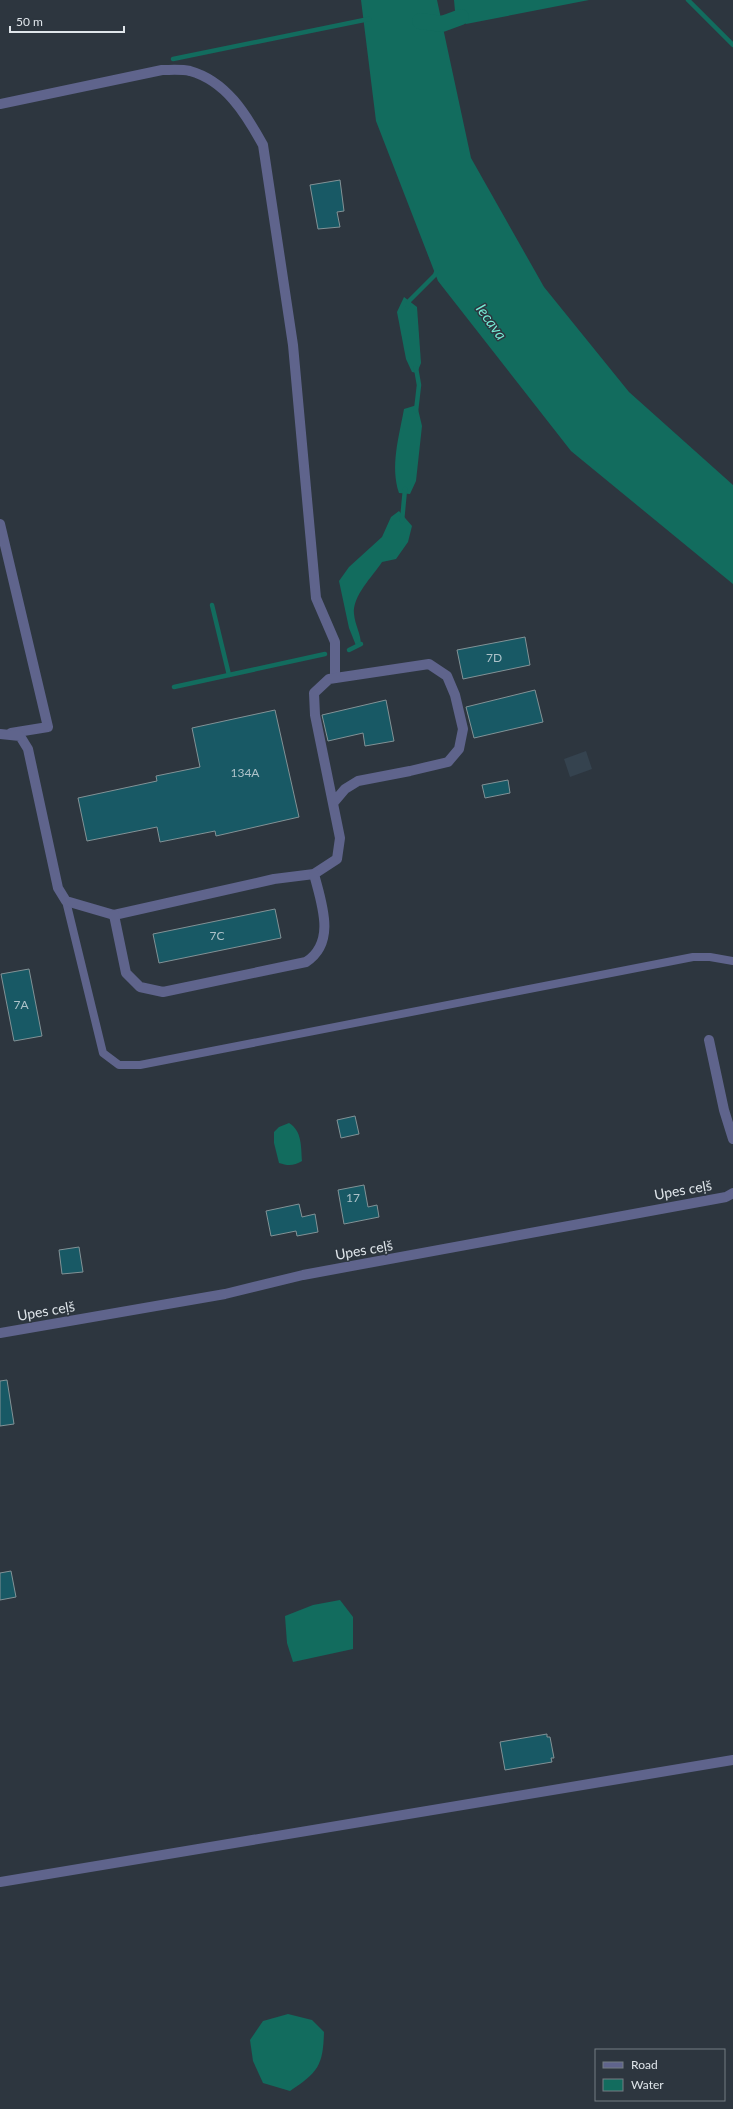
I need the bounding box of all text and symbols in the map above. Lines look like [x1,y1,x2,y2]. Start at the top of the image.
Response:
scale bar [10,8,124,34]
text: 50 m [16,14,43,29]
water label: Iecava [473,300,511,343]
house number: 7D [486,650,502,665]
house number: 134A [230,765,260,780]
house number: 7C [210,928,224,943]
house number: 7A [13,997,29,1012]
street label: Upes ceļš [653,1176,713,1203]
house number: 17 [346,1190,360,1205]
street label: Upes ceļš [334,1236,394,1263]
street label: Upes ceļš [16,1297,76,1324]
legend [595,2049,725,2101]
text: Road [631,2057,658,2072]
text: Water [631,2077,664,2092]

